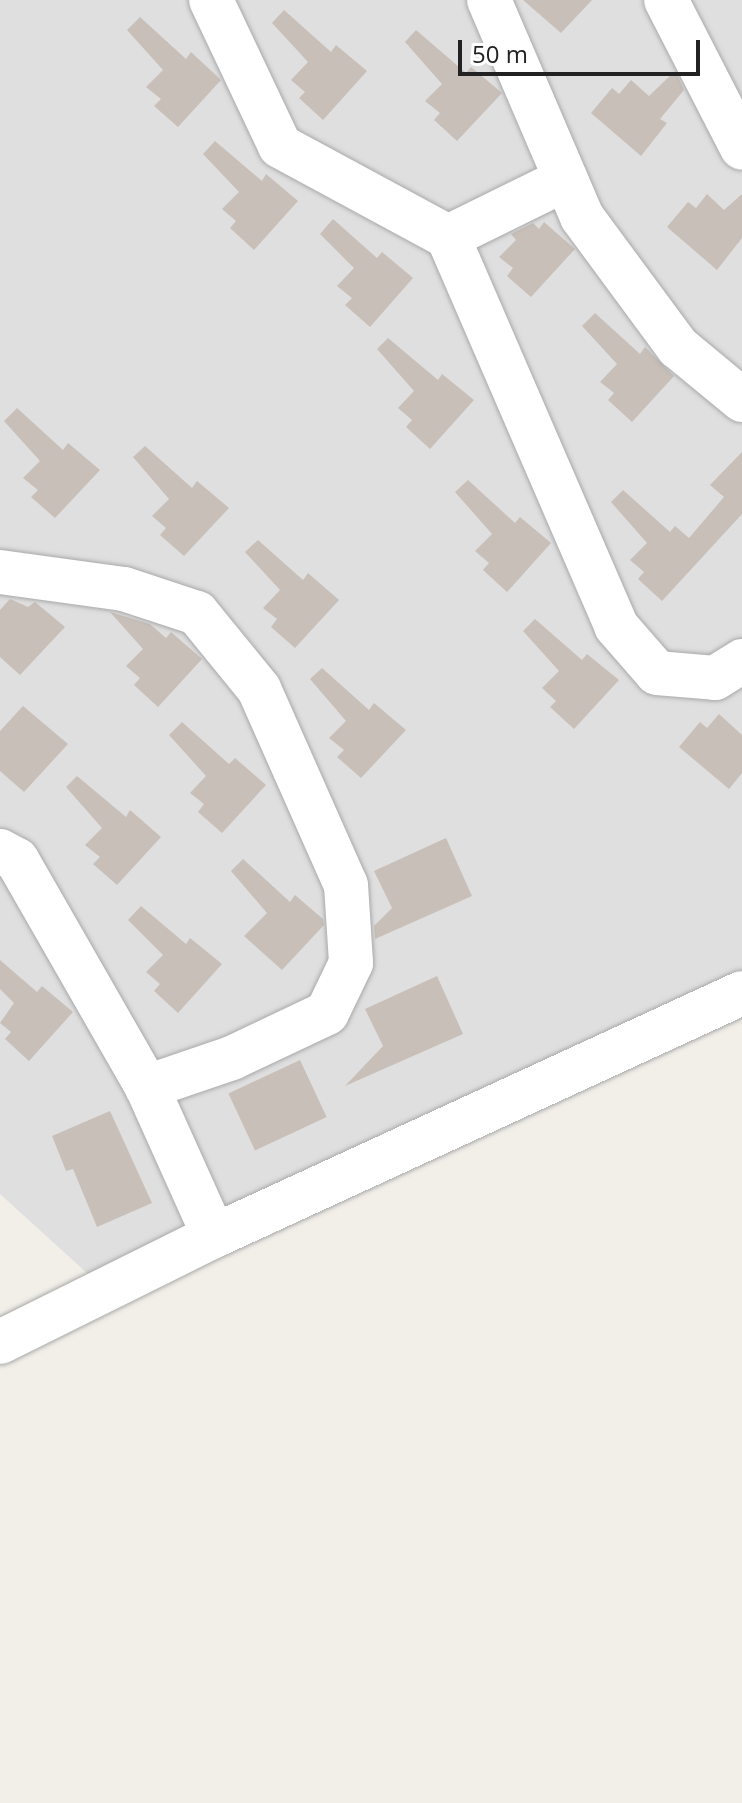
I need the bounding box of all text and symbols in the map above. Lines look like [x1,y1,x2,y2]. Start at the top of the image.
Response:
scale bar [462,24,704,74]
text: 50 m [472,37,528,70]

